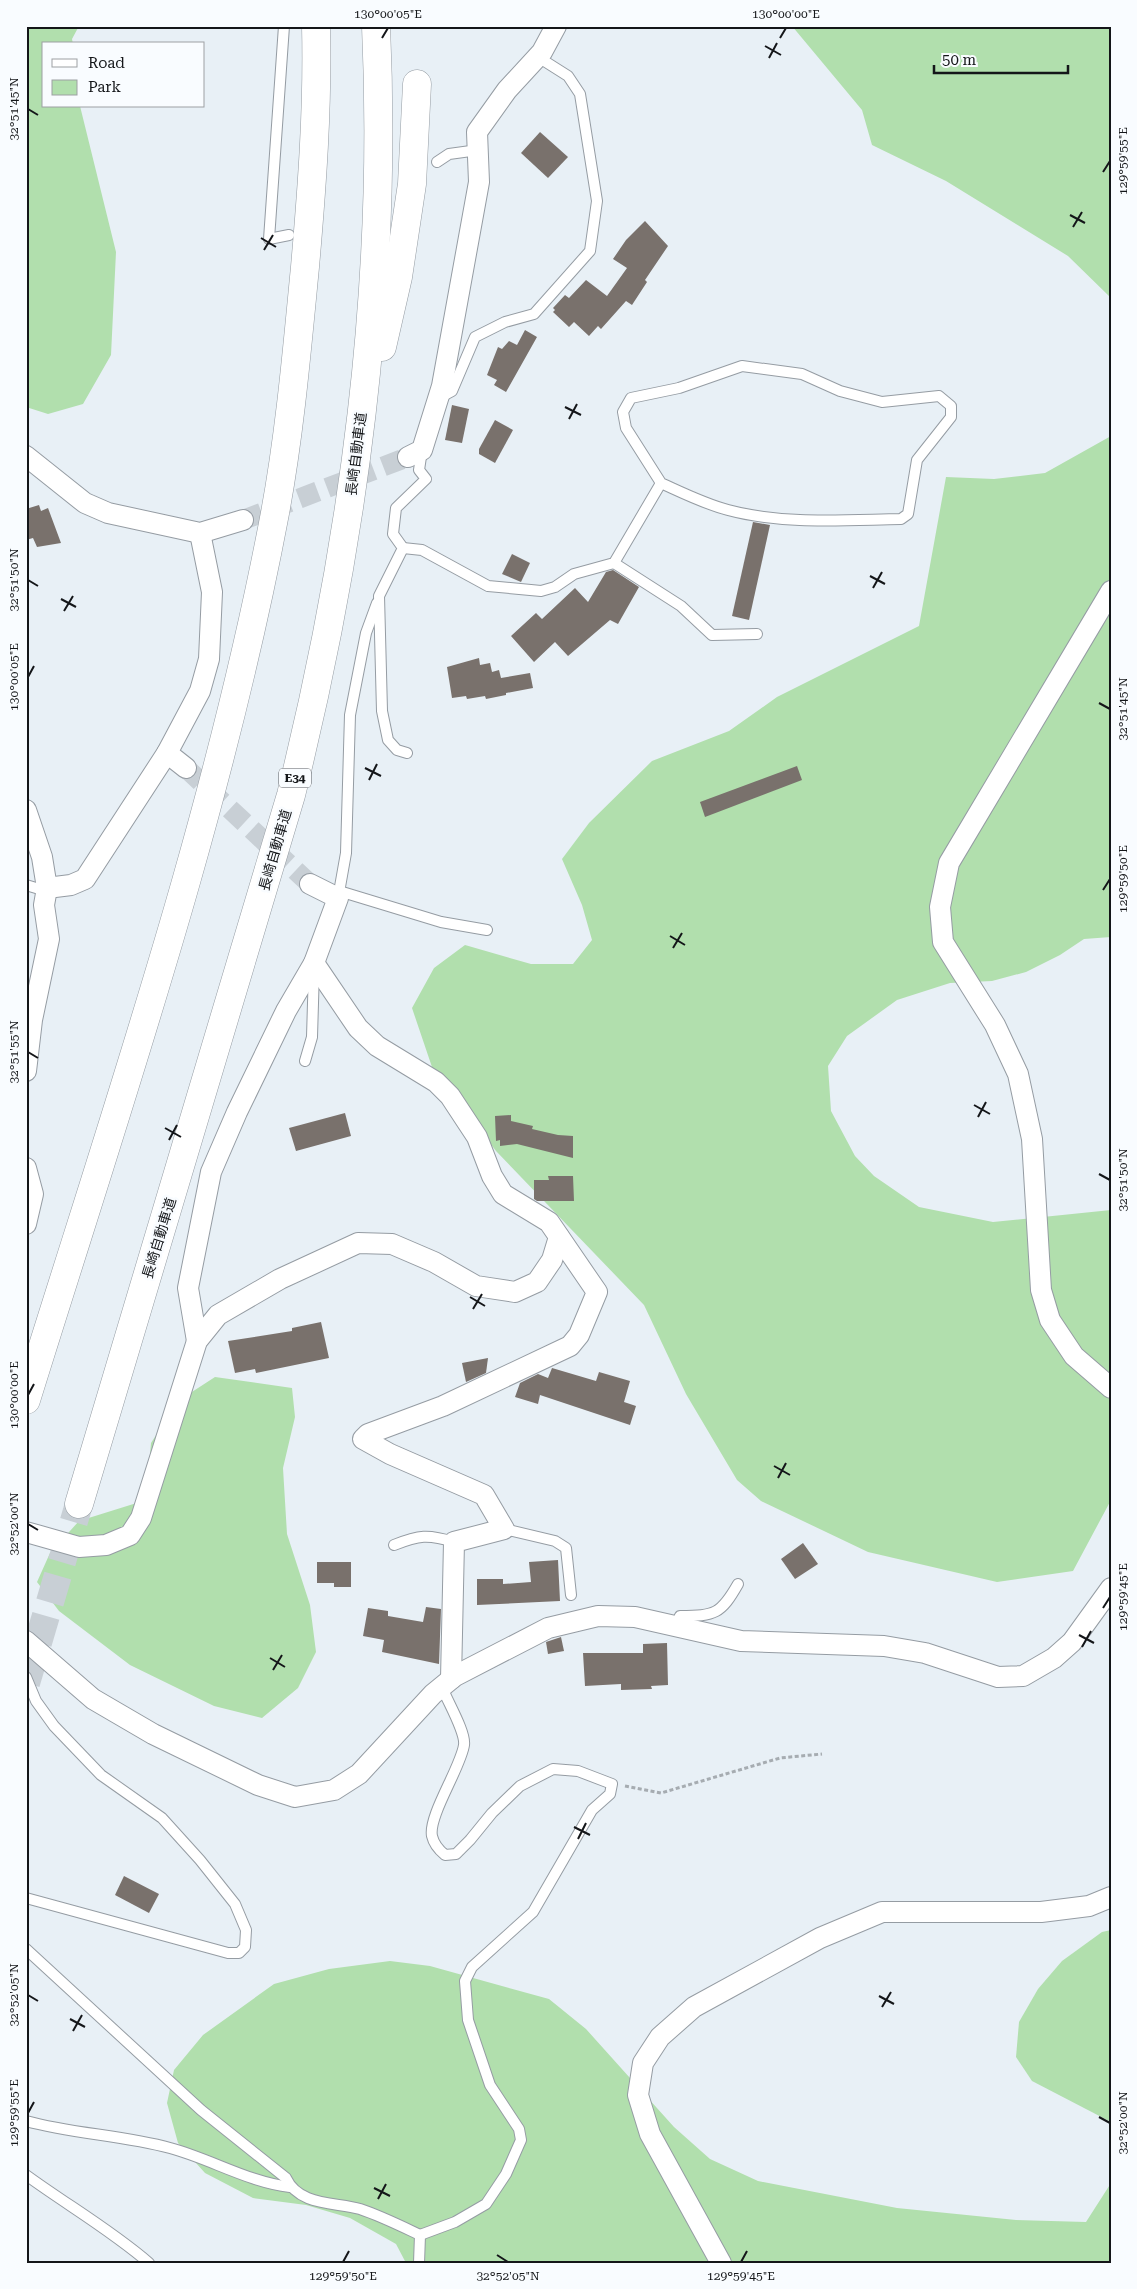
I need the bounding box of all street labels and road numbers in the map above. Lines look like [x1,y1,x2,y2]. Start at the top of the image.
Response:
street label: 長崎自動車道 [343,411,369,497]
road number: E34 [279,768,311,788]
street label: 長崎自動車道 [256,807,294,893]
street label: 長崎自動車道 [139,1195,179,1281]

